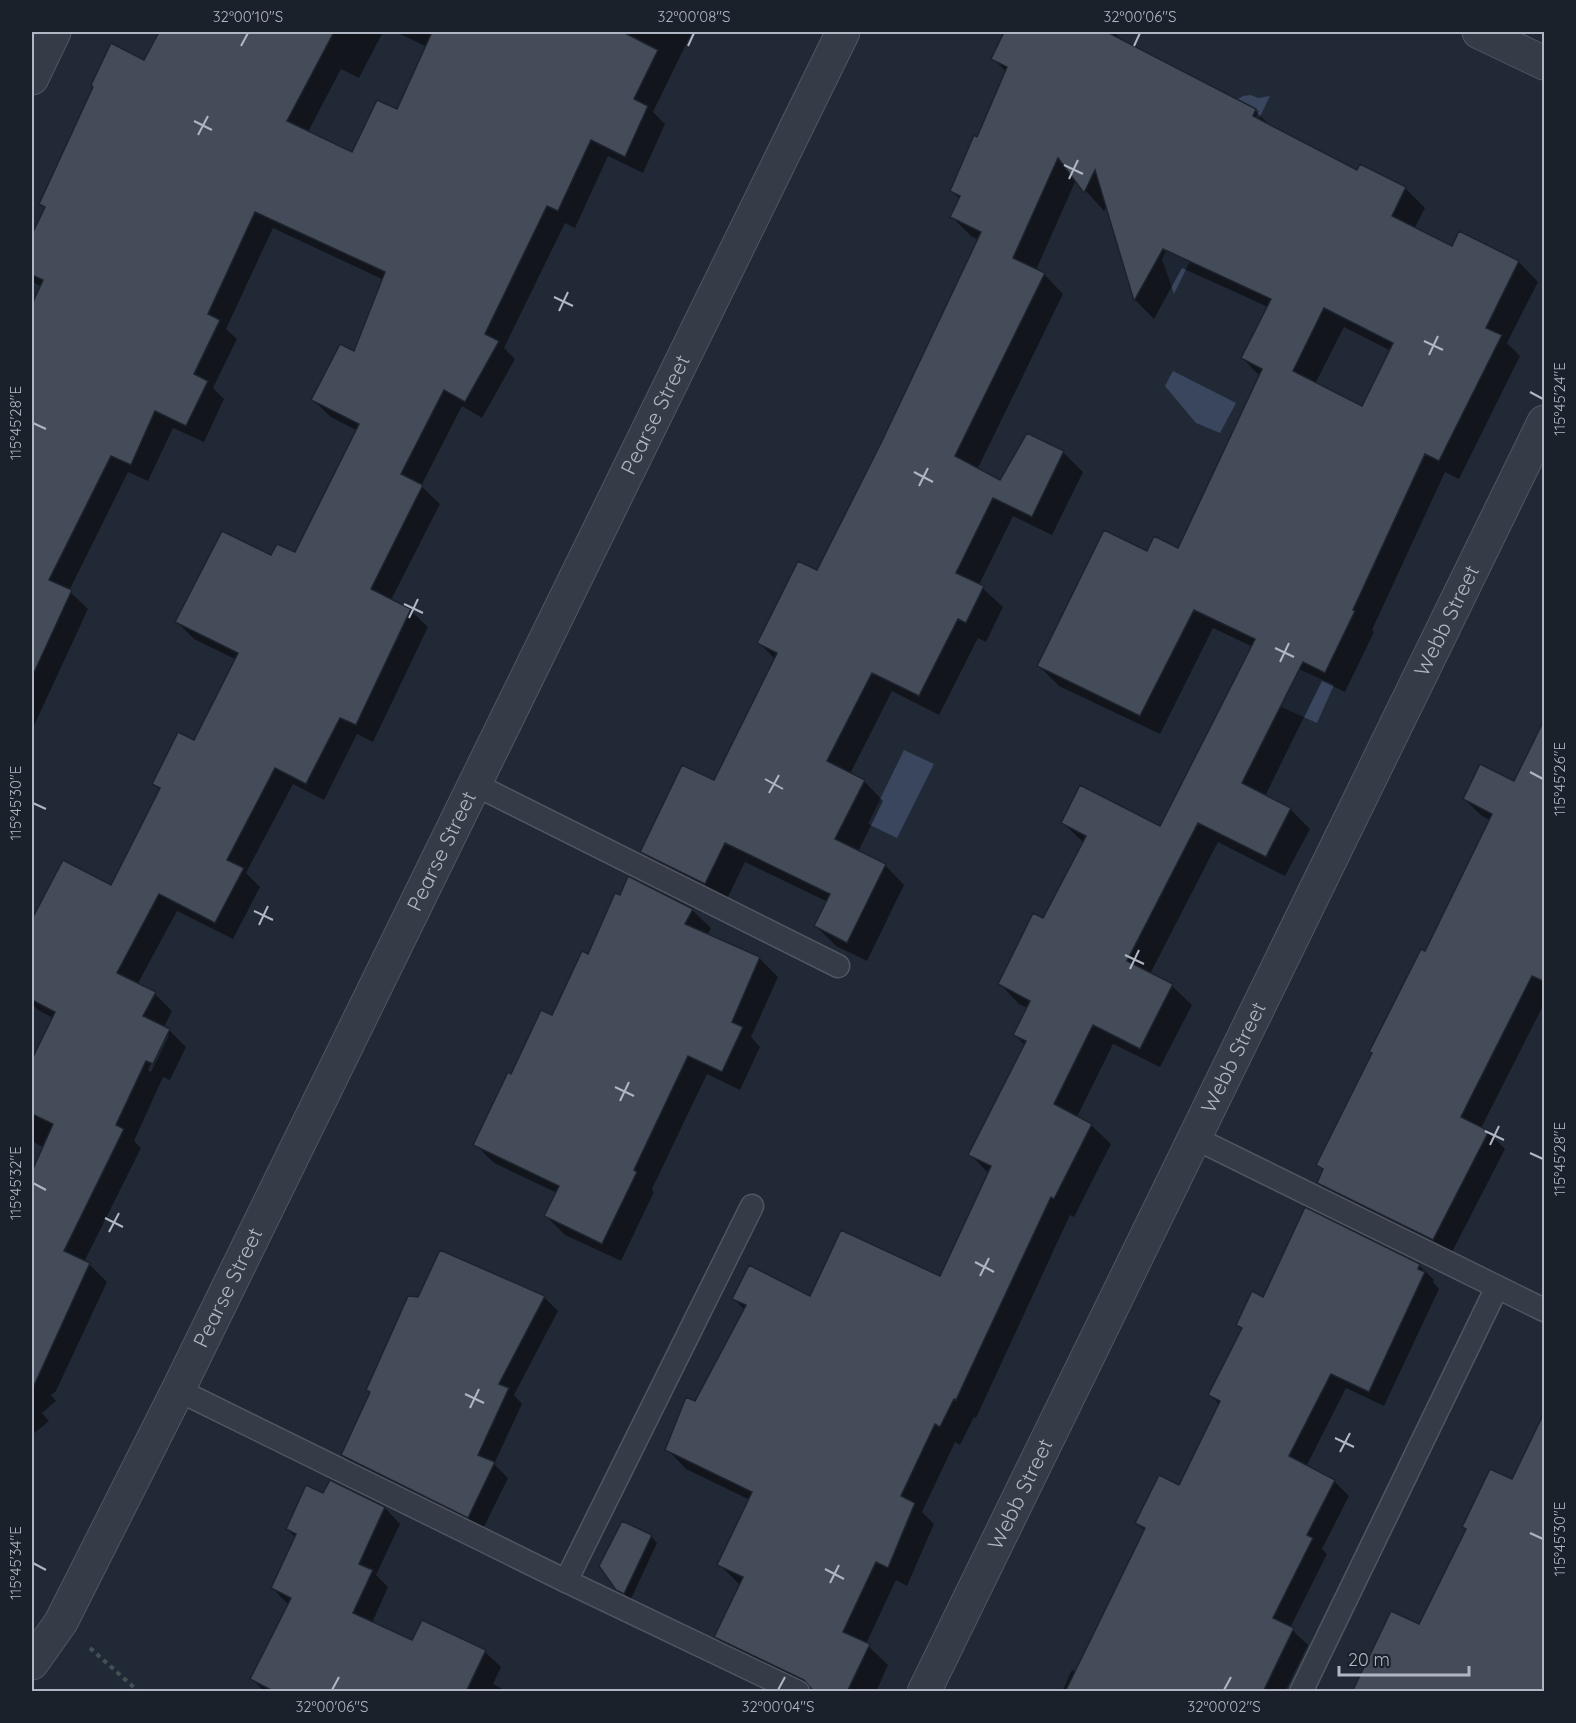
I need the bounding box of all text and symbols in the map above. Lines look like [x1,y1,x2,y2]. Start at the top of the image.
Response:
text: 32°00'10"S [213,7,283,26]
text: 32°00'08"S [657,7,731,26]
text: 32°00'06"S [1103,7,1177,26]
street label: Pearse Street [614,350,695,478]
text: 115°45'24"E [1550,362,1569,436]
text: 115°45'28"E [6,386,25,460]
street label: Webb Street [1408,561,1484,680]
text: 115°45'26"E [1550,742,1569,816]
text: 115°45'30"E [6,766,25,840]
street label: Pearse Street [401,787,481,915]
street label: Webb Street [1195,997,1271,1117]
text: 115°45'28"E [1550,1122,1569,1196]
text: 115°45'32"E [6,1146,25,1220]
street label: Pearse Street [187,1223,267,1351]
street label: Webb Street [982,1434,1058,1554]
text: 115°45'30"E [1550,1502,1569,1576]
text: 115°45'34"E [6,1526,25,1600]
scale bar [1339,1639,1470,1677]
text: 20 m [1348,1648,1390,1671]
text: 32°00'06"S [295,1697,369,1716]
text: 32°00'04"S [742,1697,814,1716]
text: 32°00'02"S [1187,1697,1261,1716]

